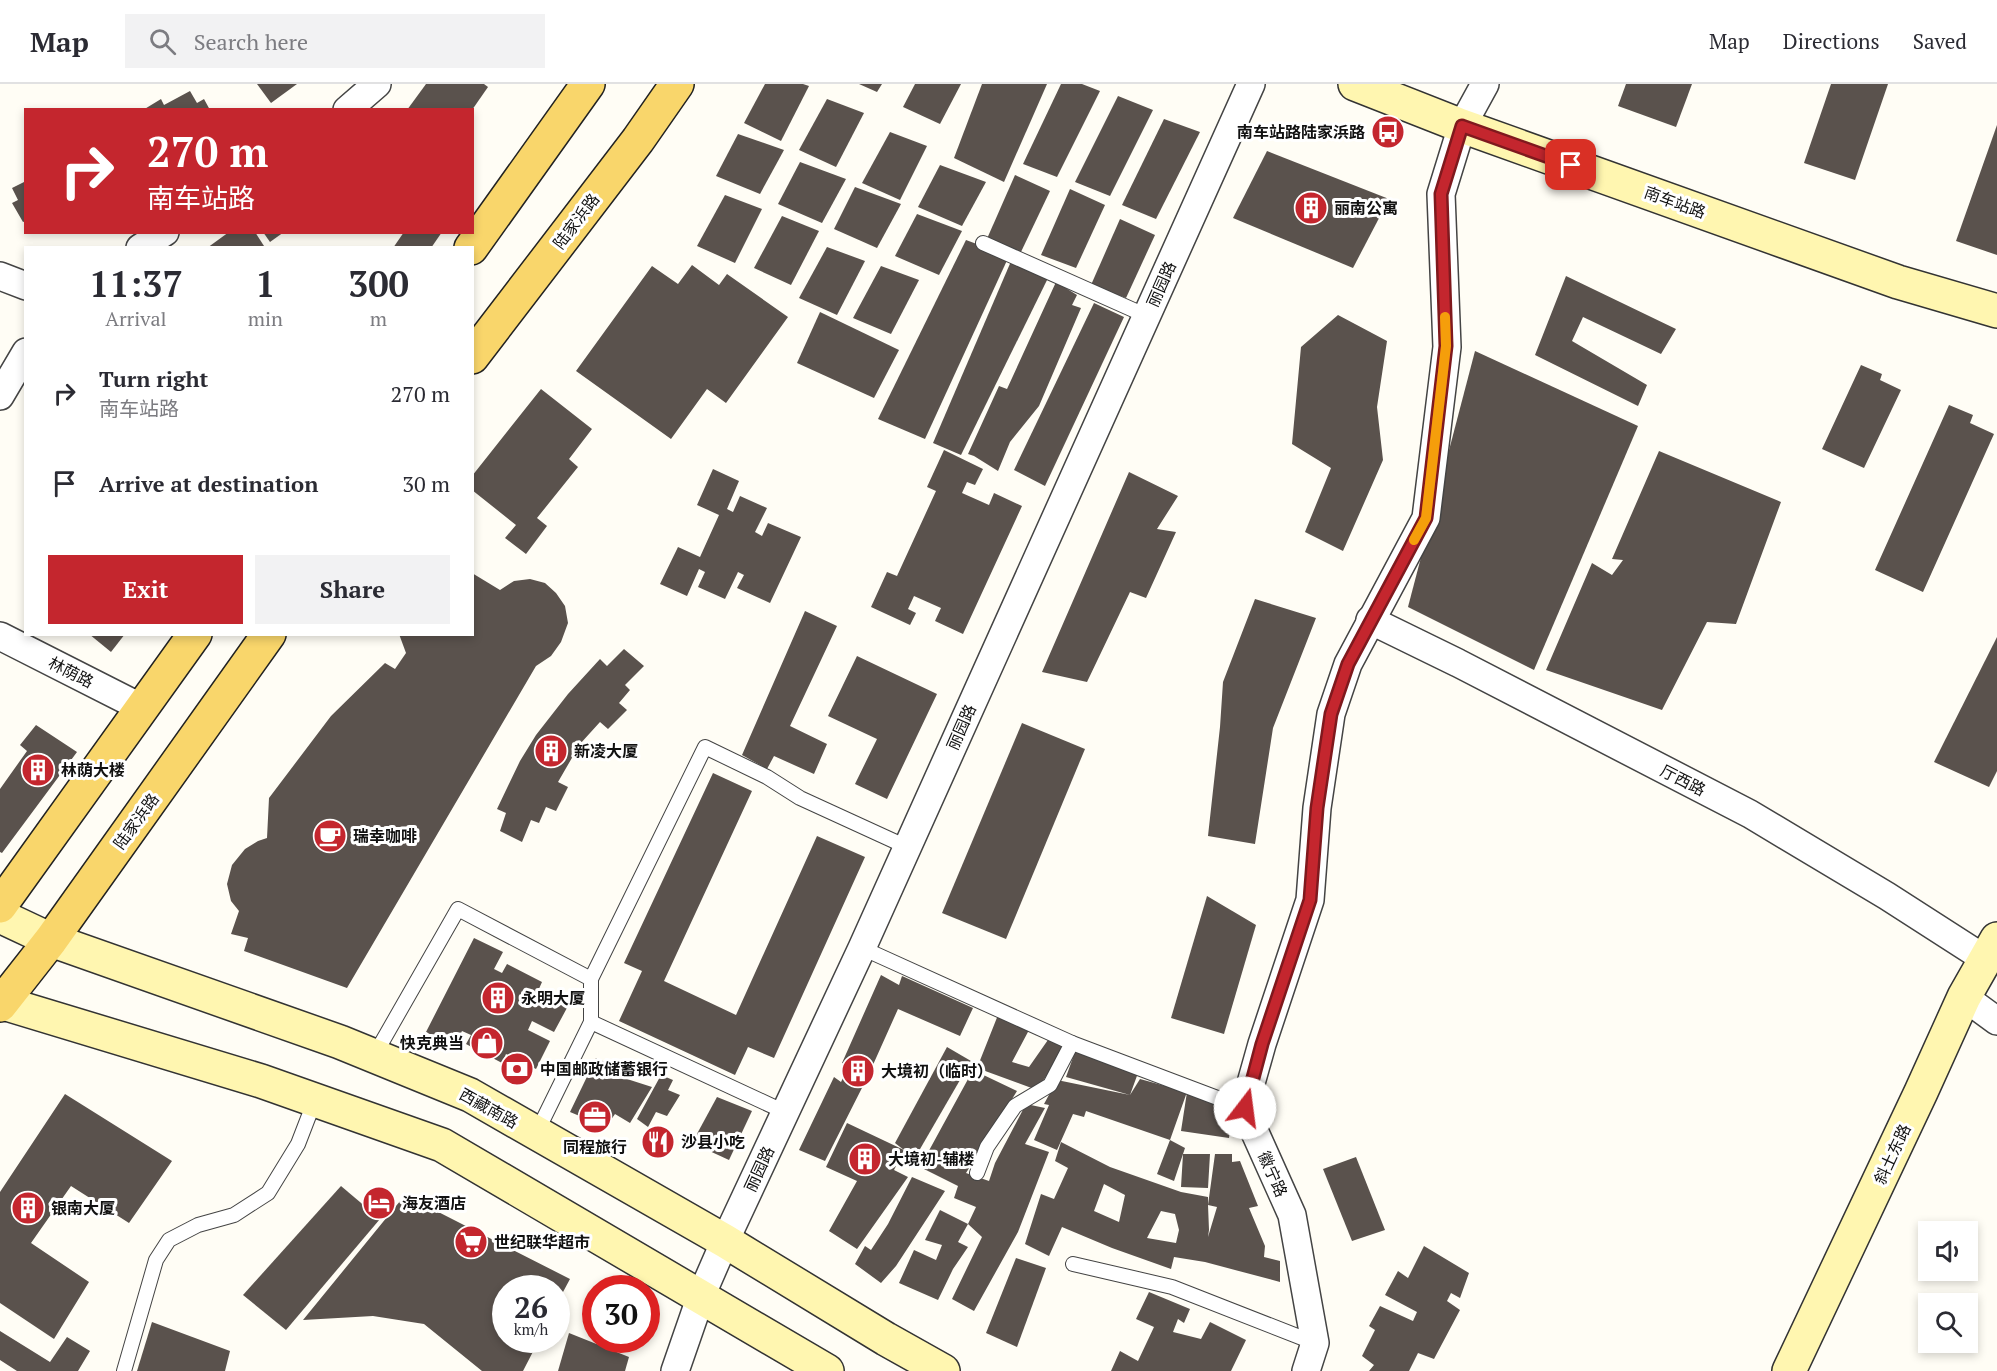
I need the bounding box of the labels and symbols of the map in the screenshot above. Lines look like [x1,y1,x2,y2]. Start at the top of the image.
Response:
bus stop icon: 南车站路陆家浜路 [1370,114,1406,150]
place label: 南车站路陆家浜路 [1237,121,1365,143]
pin [1545,139,1596,190]
street label: 南车站路 [1641,181,1709,223]
street label: 陆家浜路 [548,189,604,253]
building icon: 丽南公寓 [1293,190,1329,226]
place label: 丽南公寓 [1334,197,1398,219]
street label: 丽园路 [1141,258,1181,310]
street label: 林荫路 [45,651,97,693]
street label: 丽园路 [941,701,981,753]
building icon: 新凌大厦 [533,733,569,769]
place label: 新凌大厦 [574,740,638,762]
building icon: 林荫大楼 [20,752,56,788]
place label: 林荫大楼 [61,759,125,781]
street label: 厅西路 [1657,759,1709,801]
street label: 陆家浜路 [108,789,164,853]
cafe icon: 瑞幸咖啡 [312,818,348,854]
place label: 瑞幸咖啡 [353,825,417,847]
building icon: 永明大厦 [480,980,516,1016]
place label: 永明大厦 [521,987,585,1009]
shop icon: 快克典当 [469,1025,505,1061]
place label: 快克典当 [400,1032,464,1054]
bank icon: 中国邮政储蓄银行 [499,1051,535,1087]
building icon: 大境初（临时） [840,1053,876,1089]
place label: 中国邮政储蓄银行 [540,1058,668,1080]
place label: 大境初（临时） [881,1060,993,1082]
position arrow [1213,1076,1277,1140]
street label: 西藏南路 [456,1083,522,1133]
office icon: 同程旅行 [577,1099,613,1135]
street label: 斜土东路 [1869,1120,1915,1188]
restaurant icon: 沙县小吃 [640,1124,676,1160]
place label: 沙县小吃 [681,1131,745,1153]
place label: 同程旅行 [563,1136,627,1158]
building icon: 大境初-辅楼 [847,1141,883,1177]
street label: 丽园路 [739,1143,779,1195]
place label: 大境初-辅楼 [888,1148,975,1170]
street label: 徽宁路 [1253,1148,1293,1200]
hotel icon: 海友酒店 [361,1185,397,1221]
building icon: 银南大厦 [10,1190,46,1226]
place label: 海友酒店 [402,1192,466,1214]
place label: 银南大厦 [51,1197,115,1219]
supermarket icon: 世纪联华超市 [453,1224,489,1260]
place label: 世纪联华超市 [494,1231,590,1253]
speed limit sign: 30 [582,1275,660,1353]

